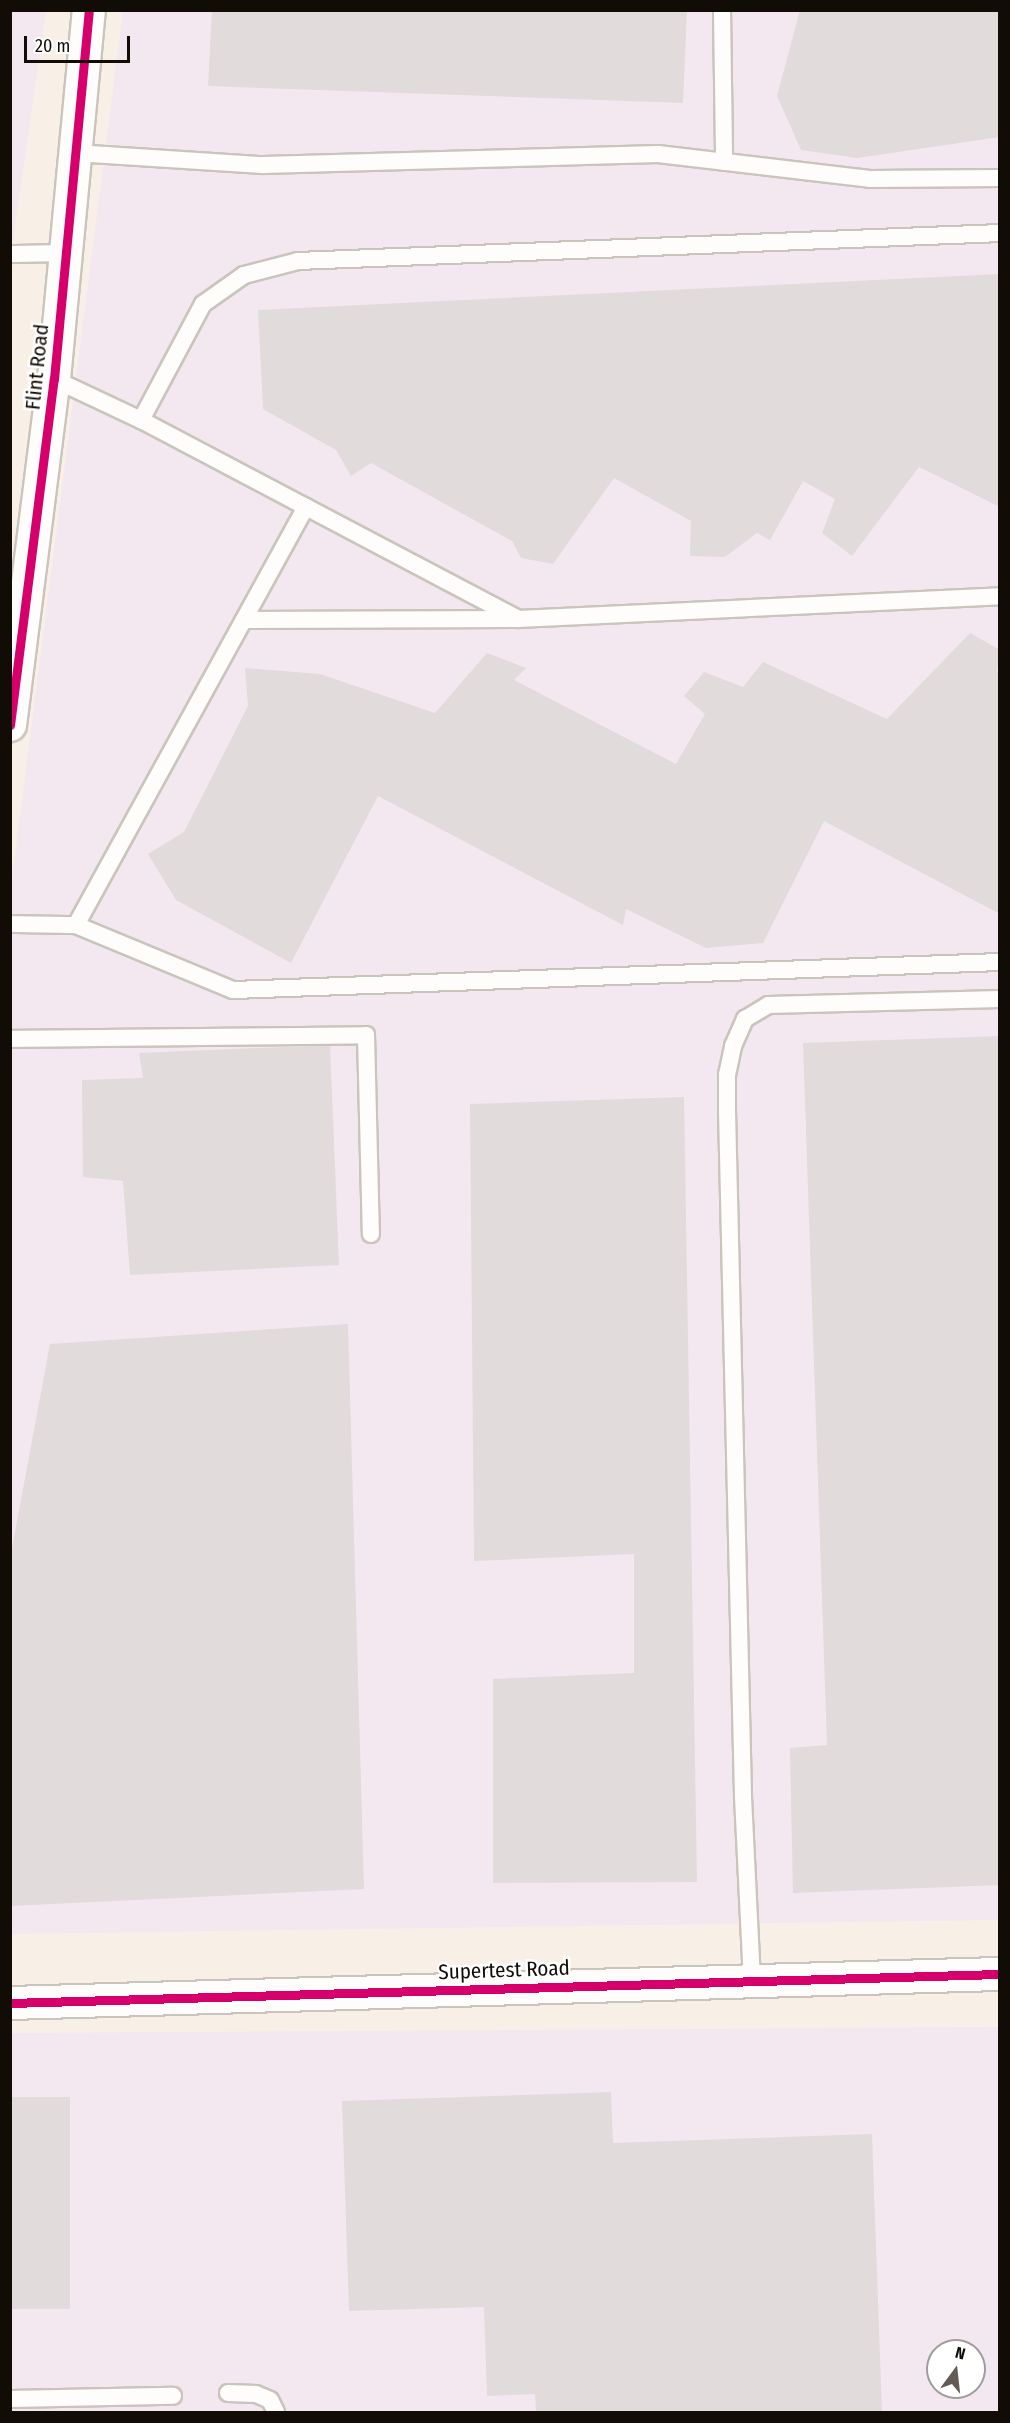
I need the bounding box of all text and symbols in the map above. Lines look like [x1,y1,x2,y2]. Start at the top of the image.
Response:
scale bar [27,24,134,62]
text: 20 m [35,35,70,57]
street label: Flint Road [20,323,54,411]
street label: Supertest Road [438,1955,570,1985]
north arrow [926,2339,986,2399]
text: N [953,2343,967,2363]

